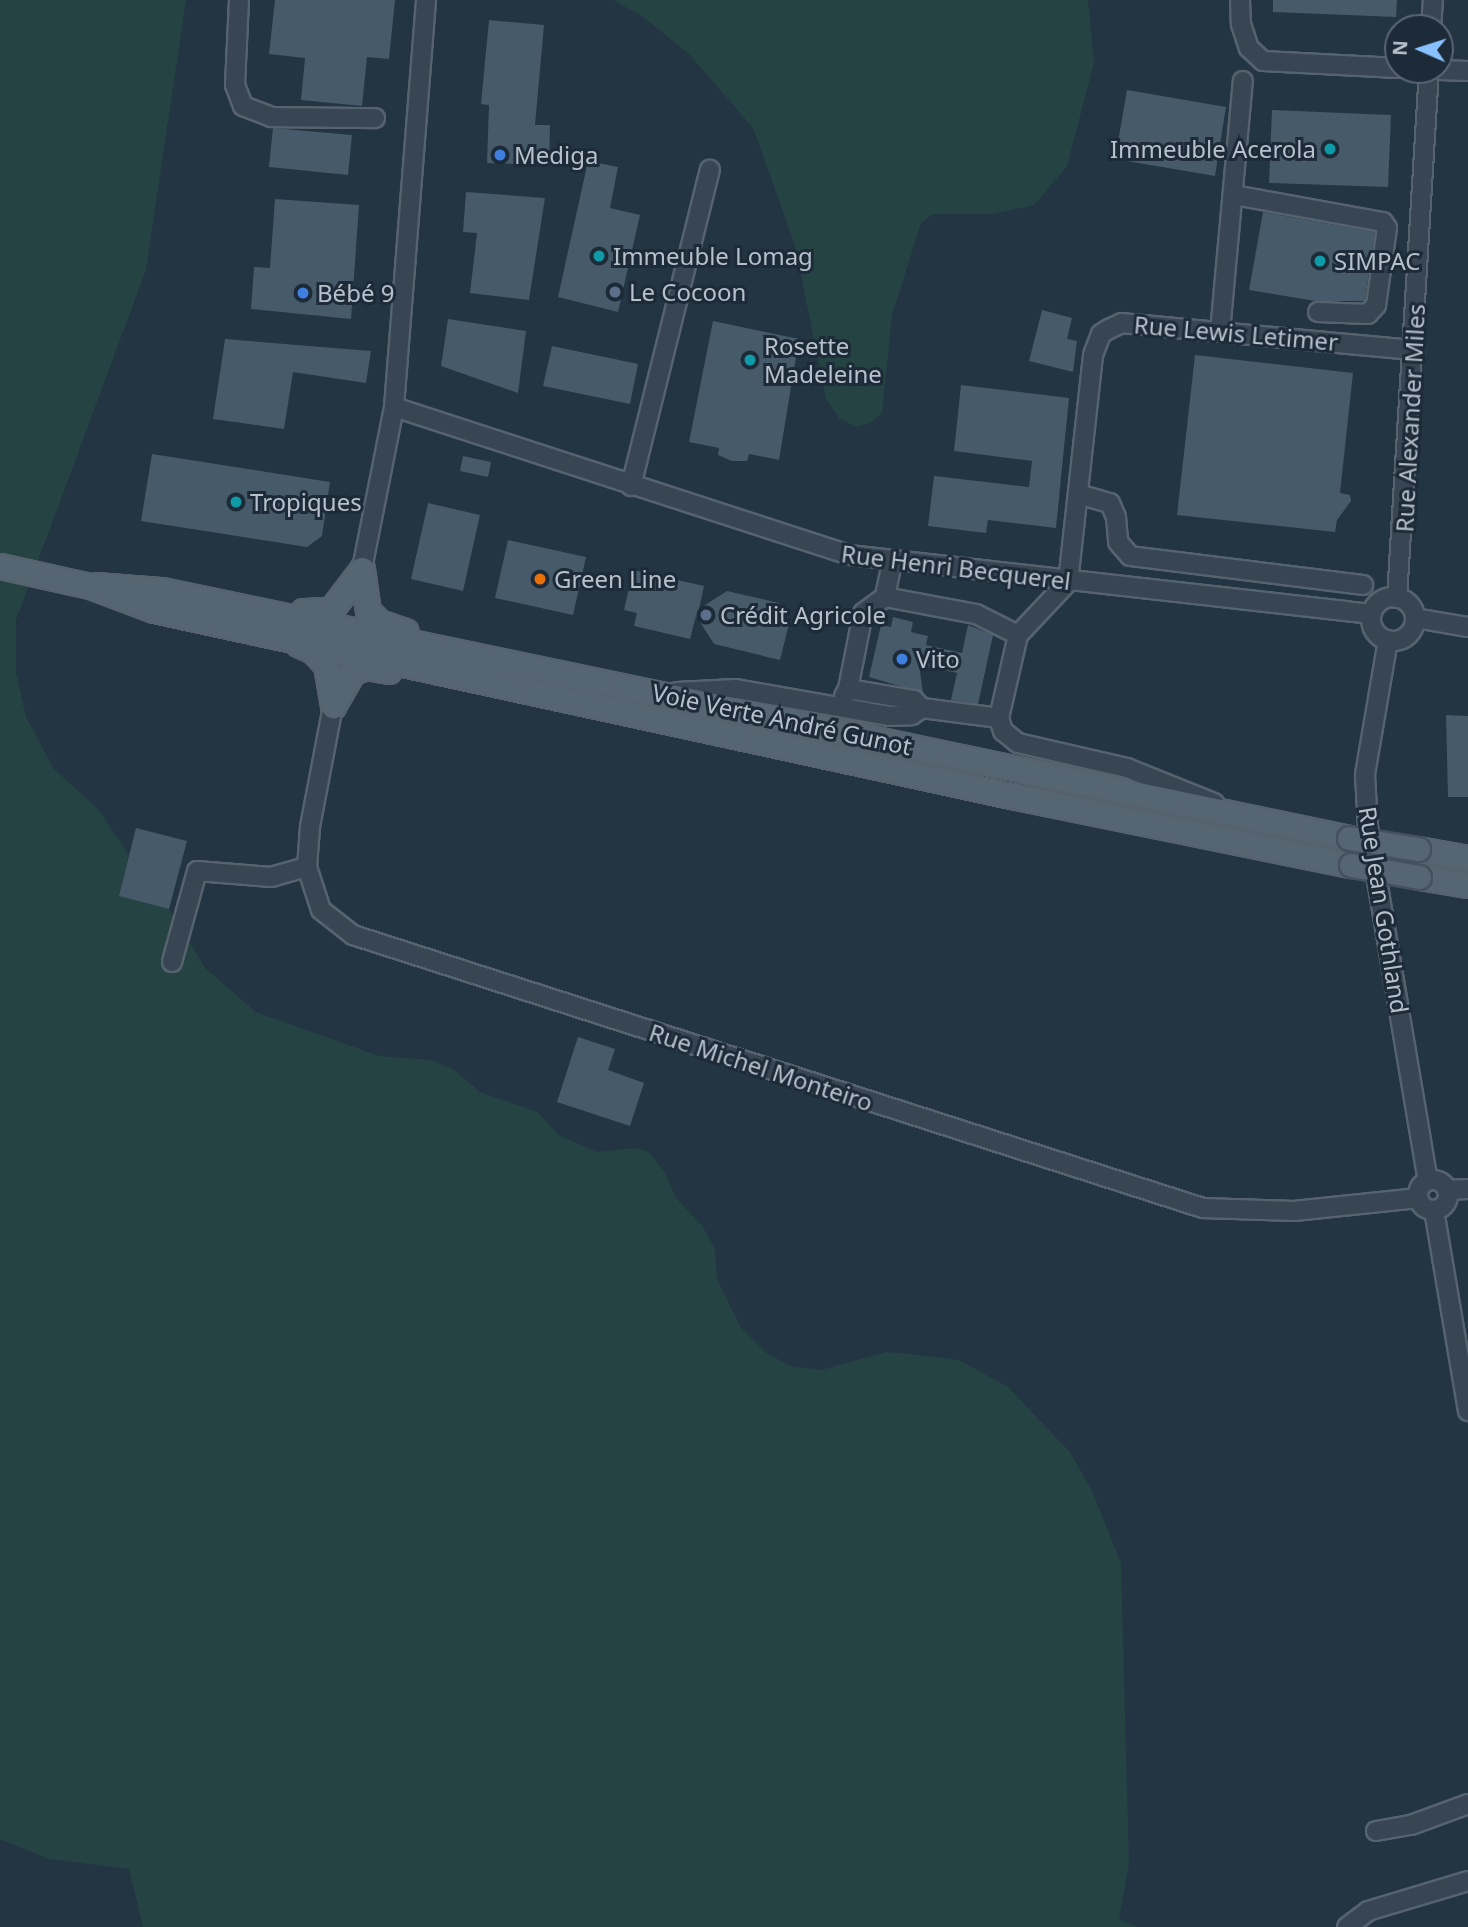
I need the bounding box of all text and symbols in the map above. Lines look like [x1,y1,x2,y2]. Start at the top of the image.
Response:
north arrow [1384,14,1454,84]
text: N [1387,40,1413,56]
place label: Immeuble Acerola [1110,135,1316,163]
place label: Mediga [514,141,598,169]
marker: Immeuble Acerola [1322,141,1338,157]
marker: Mediga [492,147,508,163]
place label: Immeuble Lomag [613,242,813,270]
place label: SIMPAC [1334,247,1420,275]
marker: Immeuble Lomag [591,248,607,264]
marker: SIMPAC [1312,253,1328,269]
place label: Le Cocoon [629,278,746,306]
place label: Bébé 9 [317,279,394,307]
marker: Le Cocoon [607,284,623,300]
marker: Bébé 9 [295,285,311,301]
street label: Rue Alexander Miles [1390,303,1430,533]
street label: Rue Lewis Letimer [1133,310,1339,356]
place label: Rosette Madeleine [764,332,882,388]
marker: Rosette Madeleine [742,352,758,368]
place label: Tropiques [250,488,362,516]
marker: Tropiques [228,494,244,510]
street label: Rue Henri Becquerel [840,539,1072,595]
place label: Green Line [554,565,676,593]
marker: Green Line [532,571,548,587]
place label: Crédit Agricole [720,601,886,629]
marker: Crédit Agricole [698,607,714,623]
place label: Vito [916,645,960,673]
marker: Vito [894,651,910,667]
street label: Voie Verte André Gunot [650,677,914,761]
street label: Rue Jean Gothland [1353,805,1415,1015]
street label: Rue Michel Monteiro [646,1017,876,1117]

